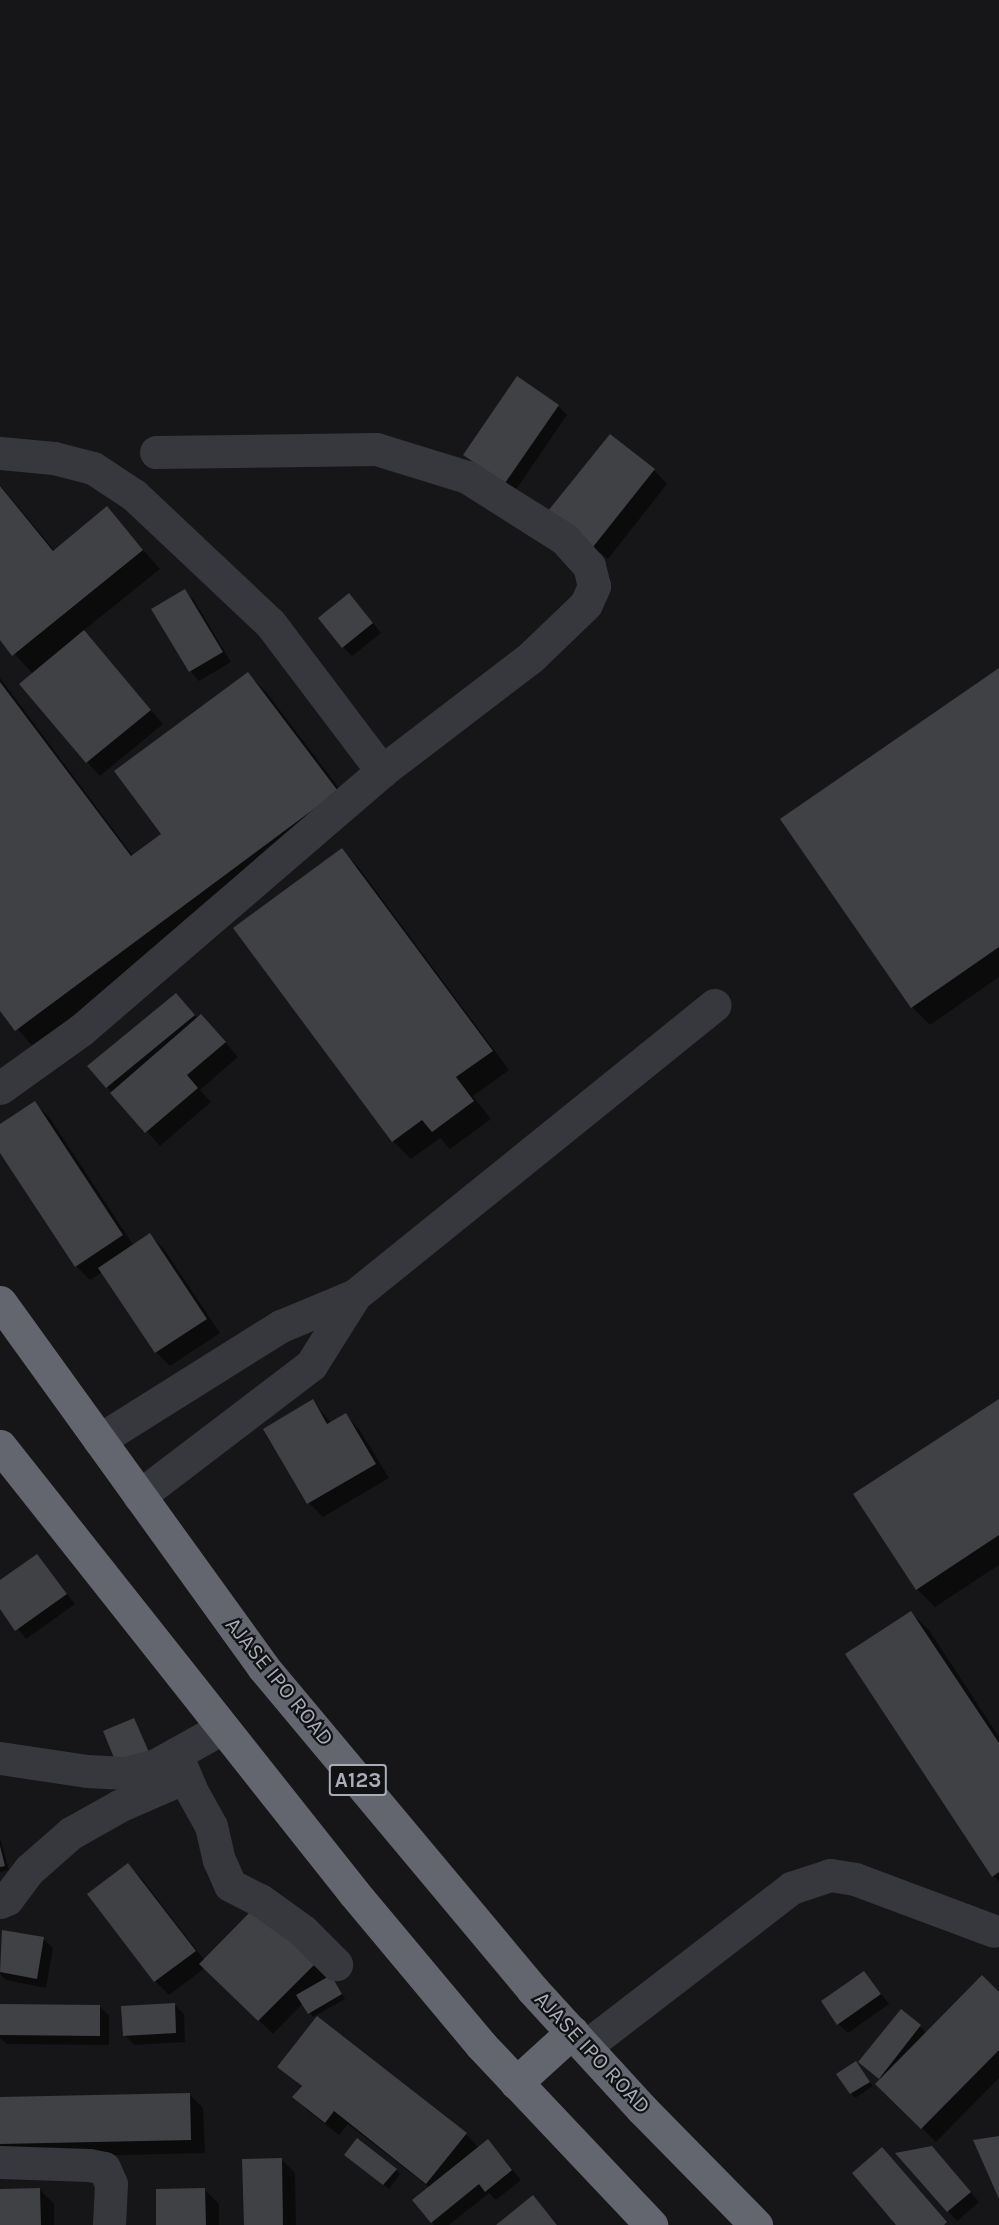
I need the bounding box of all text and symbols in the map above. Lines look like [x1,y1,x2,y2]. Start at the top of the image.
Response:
street label: AJASE IPO ROAD [219,1612,339,1752]
road number: A123 [328,1762,388,1798]
street label: AJASE IPO ROAD [529,1986,655,2120]

